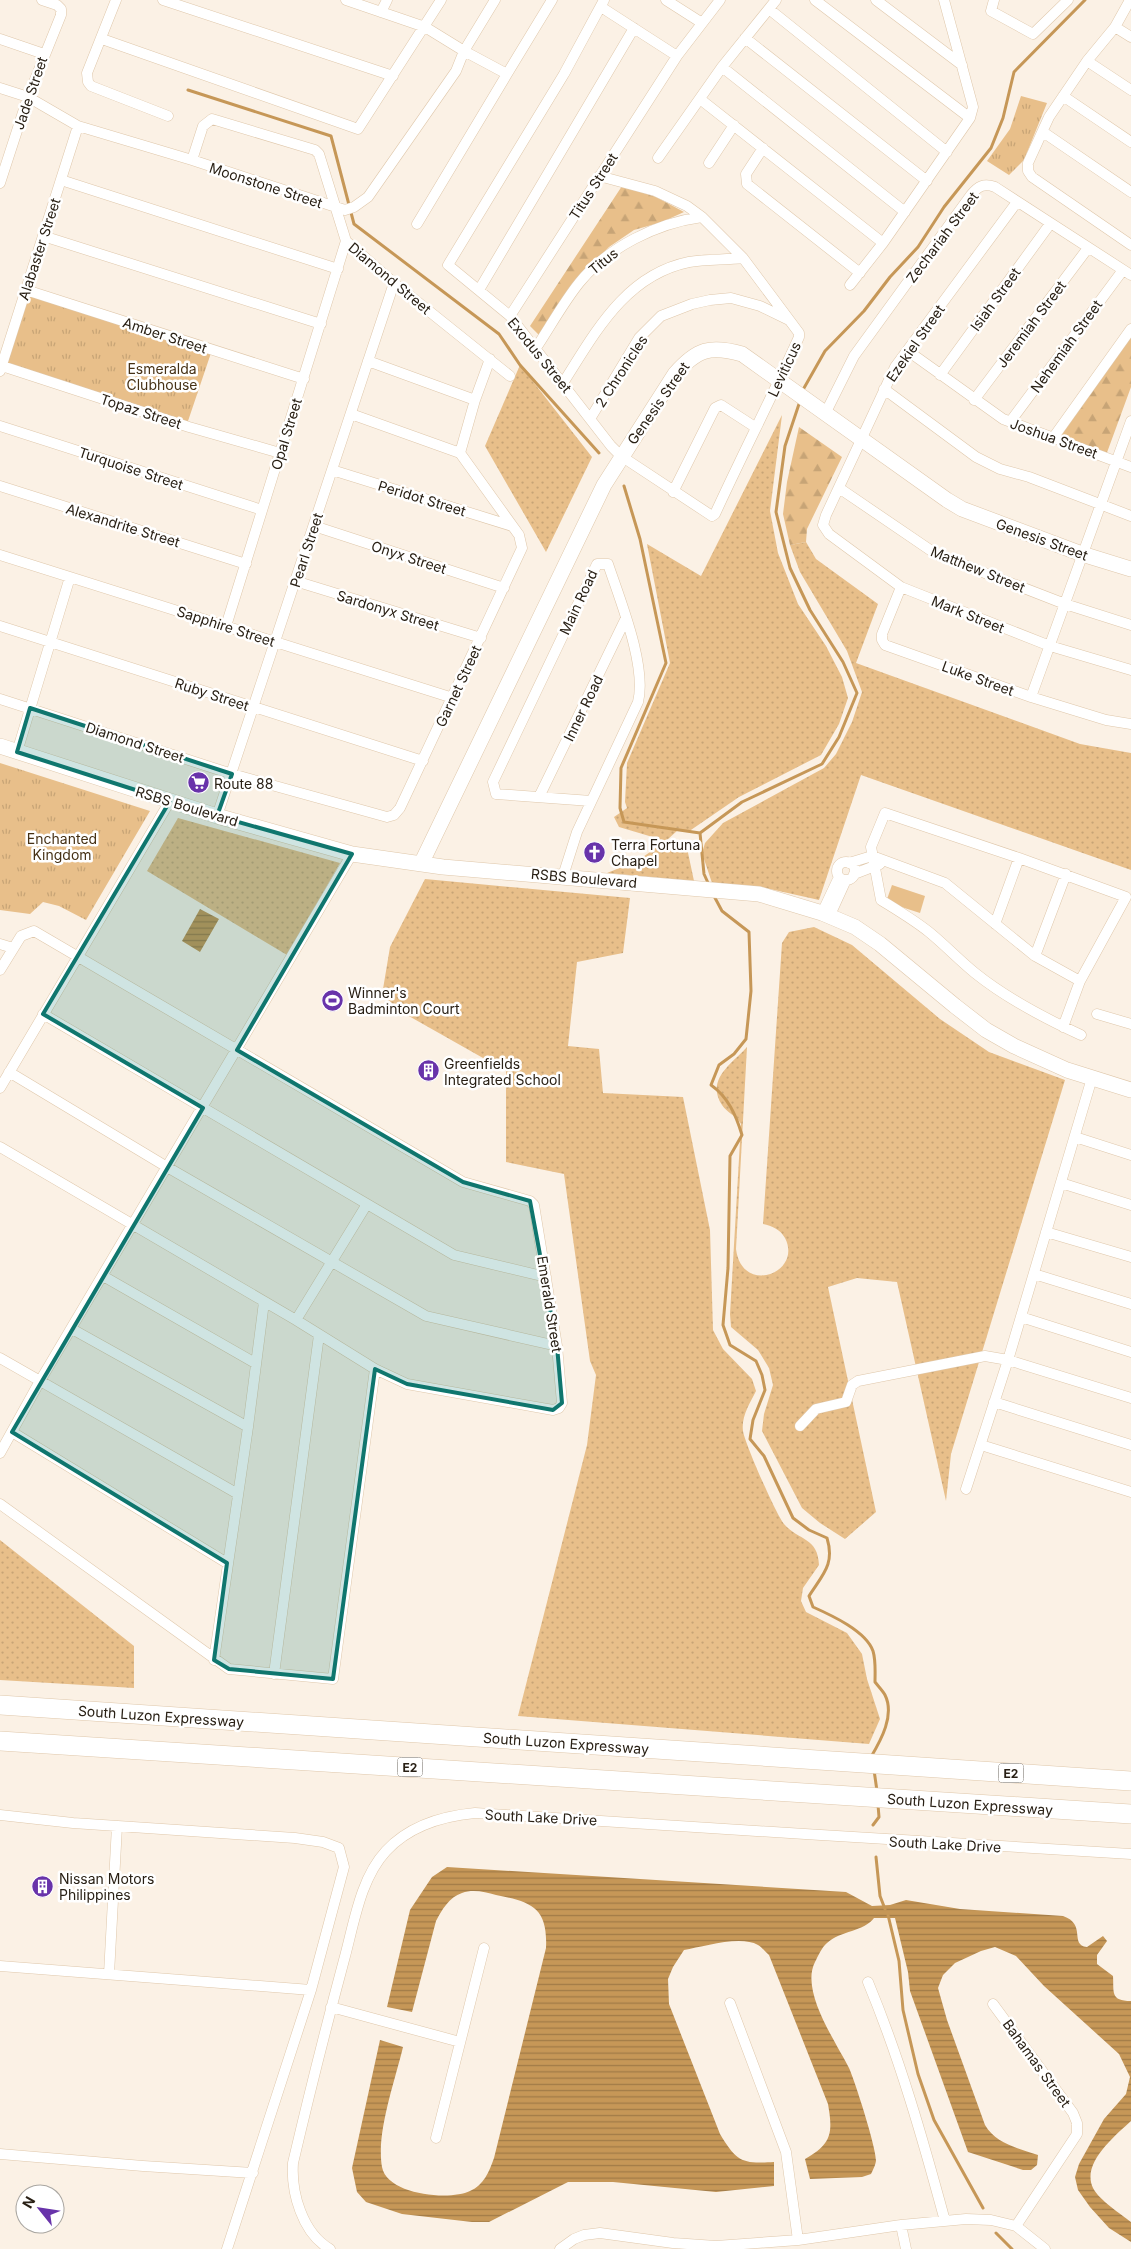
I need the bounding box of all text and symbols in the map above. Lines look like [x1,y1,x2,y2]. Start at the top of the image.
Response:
street label: Jade Street [10,54,51,132]
street label: Titus Street [565,149,621,223]
street label: Moonstone Street [207,159,325,211]
street label: Zechariah Street [902,188,982,286]
street label: Alabaster Street [15,195,64,302]
street label: Diamond Street [345,239,435,318]
street label: Titus [585,244,621,278]
street label: Isiah Street [966,264,1024,334]
street label: Jeremiah Street [993,277,1070,371]
street label: Nehemiah Street [1027,296,1106,396]
street label: Ezekiel Street [882,301,948,385]
street label: Amber Street [121,313,210,357]
street label: Exodus Street [504,314,576,396]
street label: 2 Chronicles [591,332,651,410]
street label: Leviticus [764,339,804,399]
street label: Genesis Street [623,358,693,447]
park label: Esmeralda Clubhouse [127,360,197,393]
street label: Topaz Street [98,390,184,432]
street label: Opal Street [267,396,305,472]
street label: Joshua Street [1008,414,1100,462]
street label: Turquoise Street [77,443,186,493]
street label: Peridot Street [376,477,468,520]
street label: Alexandrite Street [64,500,182,551]
street label: Pearl Street [286,510,326,589]
street label: Genesis Street [994,514,1091,564]
street label: Onyx Street [369,537,449,577]
street label: Matthew Street [928,542,1028,596]
street label: Main Road [556,567,600,637]
street label: Sardonyx Street [335,586,442,634]
street label: Mark Street [929,592,1007,636]
street label: Sapphire Street [175,602,278,650]
street label: Garnet Street [432,642,485,730]
street label: Luke Street [940,657,1017,699]
street label: Inner Road [560,672,606,744]
street label: Ruby Street [173,674,252,714]
street label: Diamond Street [84,718,187,766]
supermarket icon: Route 88 [186,771,210,795]
place label: Route 88 [214,775,273,792]
street label: RSBS Boulevard [134,782,240,830]
park label: Enchanted Kingdom [27,830,97,863]
place label: Terra Fortuna Chapel [611,836,700,869]
church icon: Terra Fortuna Chapel [583,840,607,864]
street label: RSBS Boulevard [530,865,638,891]
place label: Winner's Badminton Court [348,984,460,1017]
sports icon: Winner's Badminton Court [320,988,344,1012]
place label: Greenfields Integrated School [444,1055,561,1088]
building icon: Greenfields Integrated School [416,1059,440,1083]
street label: Emerald Street [534,1255,566,1354]
street label: South Luzon Expressway [77,1702,245,1730]
street label: South Luzon Expressway [482,1729,650,1757]
road number: E2 [398,1758,422,1776]
road number: E2 [998,1764,1024,1782]
street label: South Luzon Expressway [886,1790,1054,1818]
street label: South Lake Drive [484,1806,598,1828]
street label: South Lake Drive [888,1833,1002,1855]
place label: Nissan Motors Philippines [59,1870,154,1903]
building icon: Nissan Motors Philippines [31,1874,55,1898]
street label: Bahamas Street [1000,2016,1075,2110]
north arrow [15,2184,65,2234]
text: N [18,2193,38,2211]

